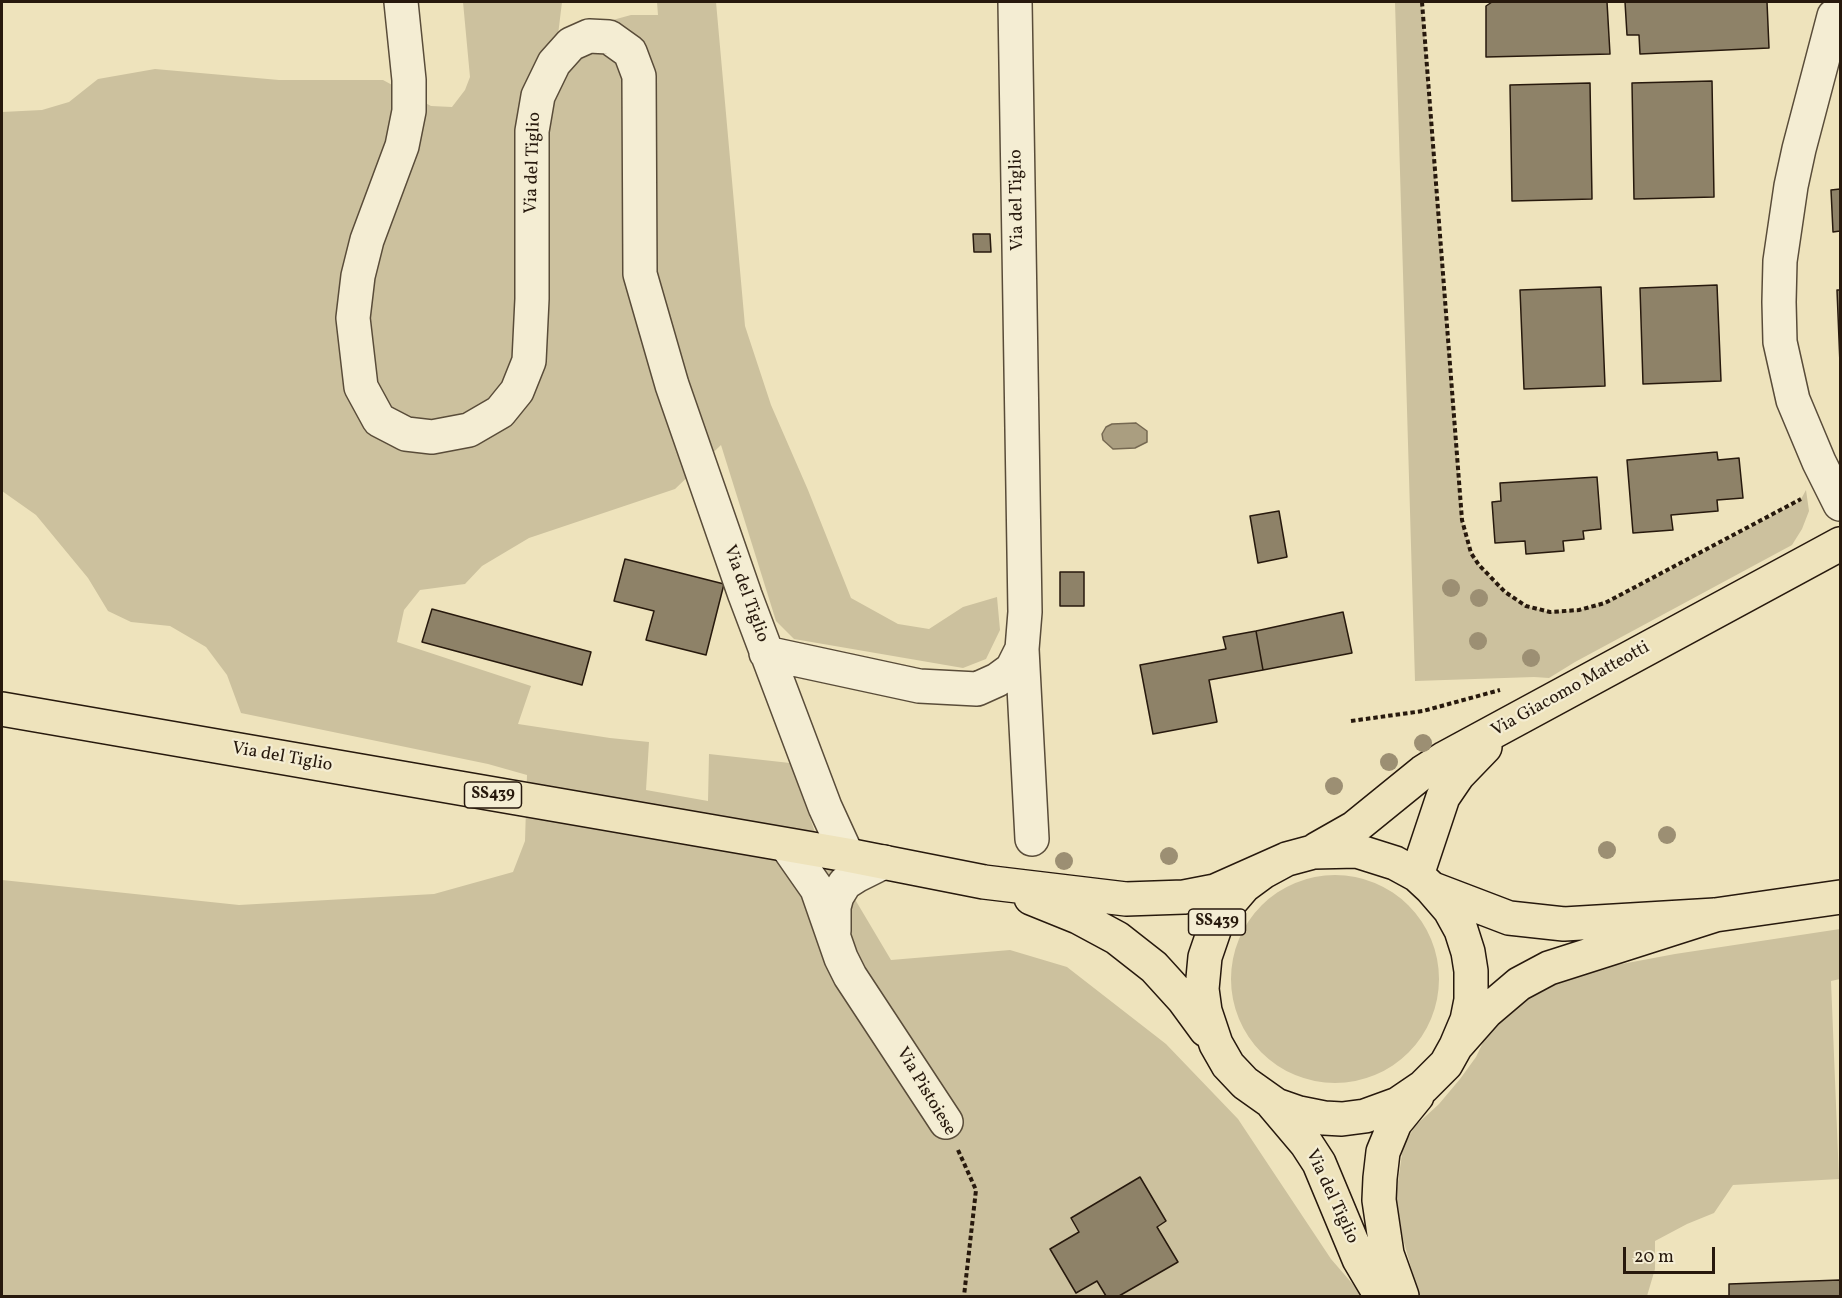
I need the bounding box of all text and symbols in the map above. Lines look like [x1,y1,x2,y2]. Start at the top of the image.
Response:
street label: Via del Tiglio [521,112,547,214]
street label: Via del Tiglio [1006,149,1030,251]
street label: Via del Tiglio [717,543,773,645]
street label: Via Giacomo Matteotti [1488,638,1654,742]
street label: Via del Tiglio [230,739,334,777]
road number: SS439 [464,782,522,808]
road number: SS439 [1188,909,1246,935]
street label: Via Pistoiese [890,1044,960,1140]
street label: Via del Tiglio [1300,1146,1362,1248]
scale bar [1626,1235,1718,1273]
text: 20 m [1634,1245,1674,1270]

